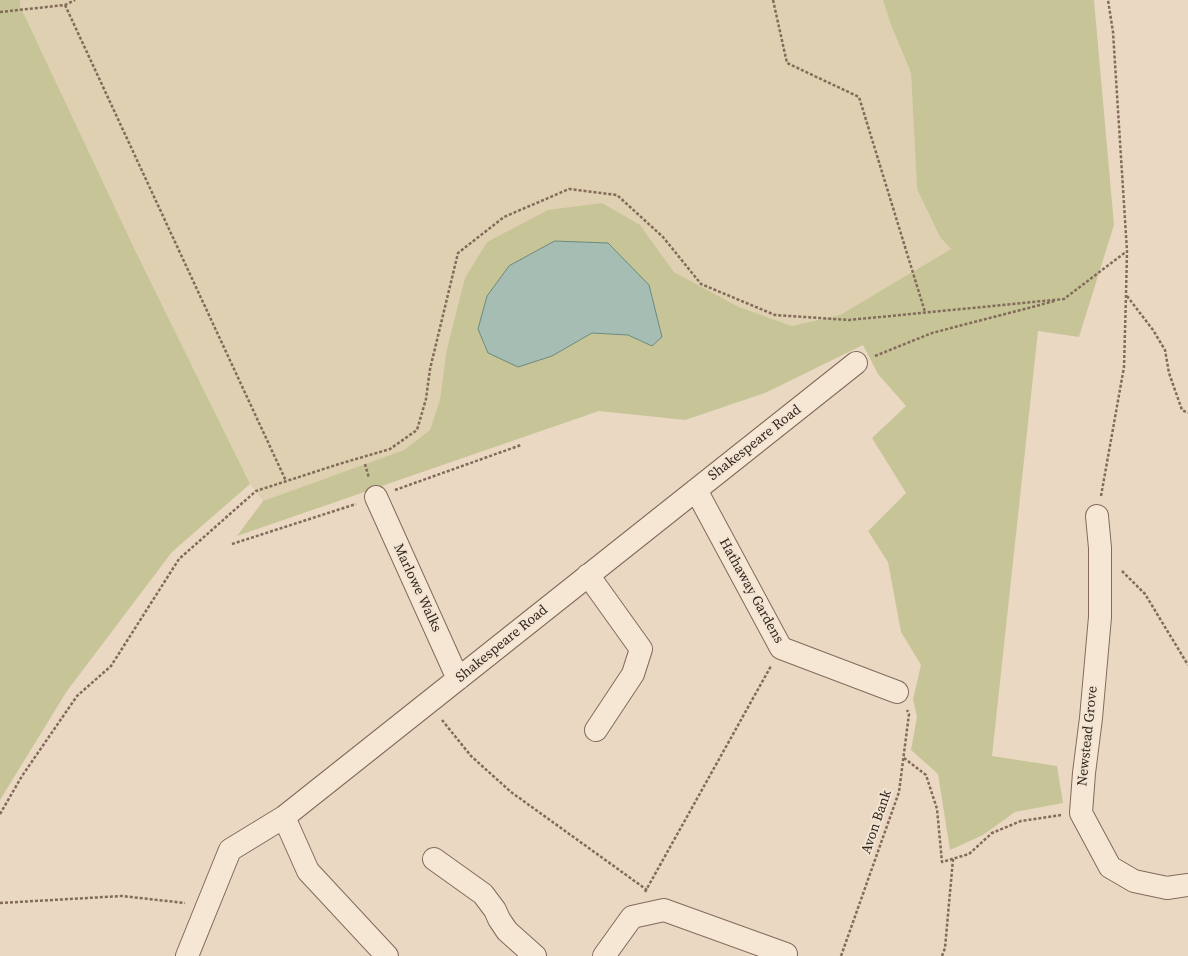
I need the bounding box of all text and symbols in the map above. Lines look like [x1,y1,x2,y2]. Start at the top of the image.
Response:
street label: Shakespeare Road [705,402,805,484]
street label: Hathaway Gardens [715,536,787,646]
street label: Marlowe Walks [389,541,445,635]
street label: Shakespeare Road [453,602,551,686]
street label: Newstead Grove [1074,685,1102,787]
street label: Avon Bank [858,788,896,856]

